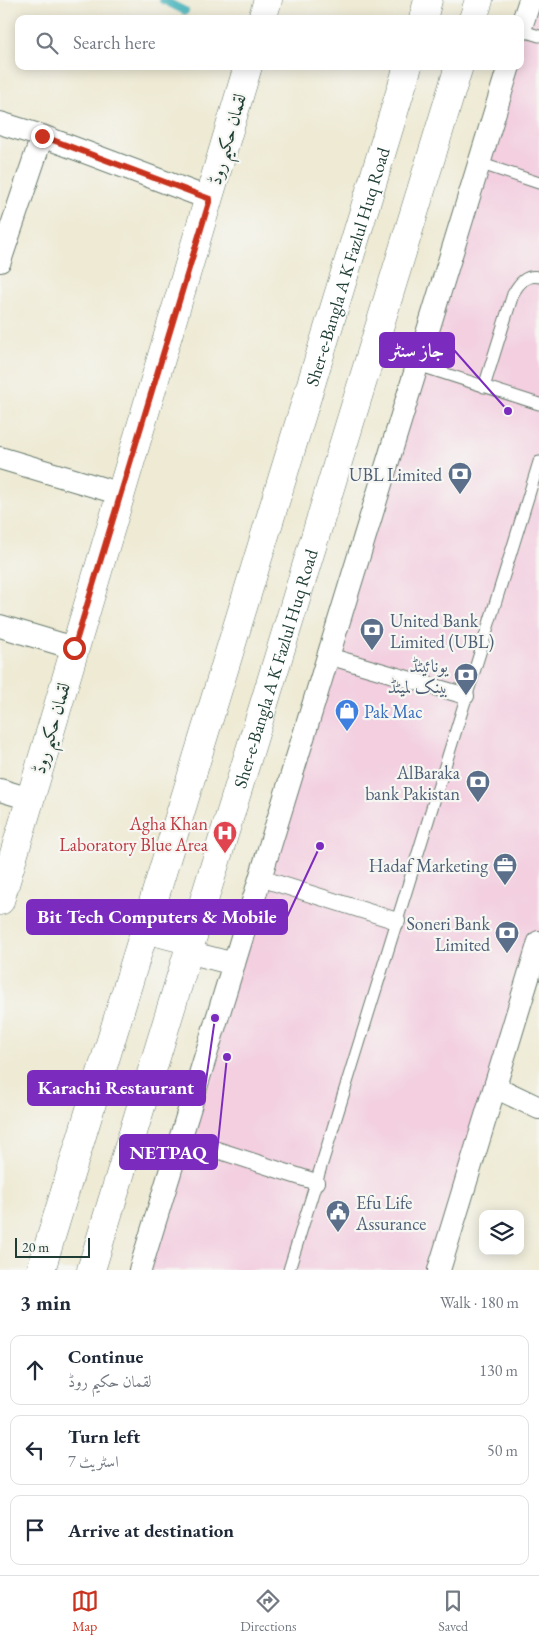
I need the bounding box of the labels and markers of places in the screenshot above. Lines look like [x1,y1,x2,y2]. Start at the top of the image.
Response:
callout: جاز سنٹر [380,333,454,367]
bank icon: UBL Limited [447,461,473,495]
place label: UBL Limited [349,463,443,486]
place label: United Bank Limited (UBL) [390,609,494,653]
bank icon: United Bank Limited (UBL) [359,617,385,651]
place label: یونائیٹڈ بینک لمیٹڈ [387,654,450,698]
bank icon: یونائیٹڈ بینک لمیٹڈ [453,662,479,696]
shop icon: Pak Mac [334,698,360,732]
place label: Pak Mac [364,700,423,723]
place label: AlBaraka bank Pakistan [365,761,461,805]
bank icon: AlBaraka bank Pakistan [465,769,491,803]
place label: Agha Khan Laboratory Blue Area [59,812,209,856]
hospital icon: Agha Khan Laboratory Blue Area [212,820,238,854]
office icon: Hadaf Marketing [492,852,518,886]
place label: Hadaf Marketing [369,854,488,877]
callout: Bit Tech Computers & Mobile [27,900,287,934]
place label: Soneri Bank Limited [406,912,491,956]
bank icon: Soneri Bank Limited [494,920,520,954]
callout: Karachi Restaurant [28,1071,205,1105]
callout: NETPAQ [120,1135,217,1169]
place label: Efu Life Assurance [355,1191,426,1235]
public building icon: Efu Life Assurance [325,1199,351,1233]

